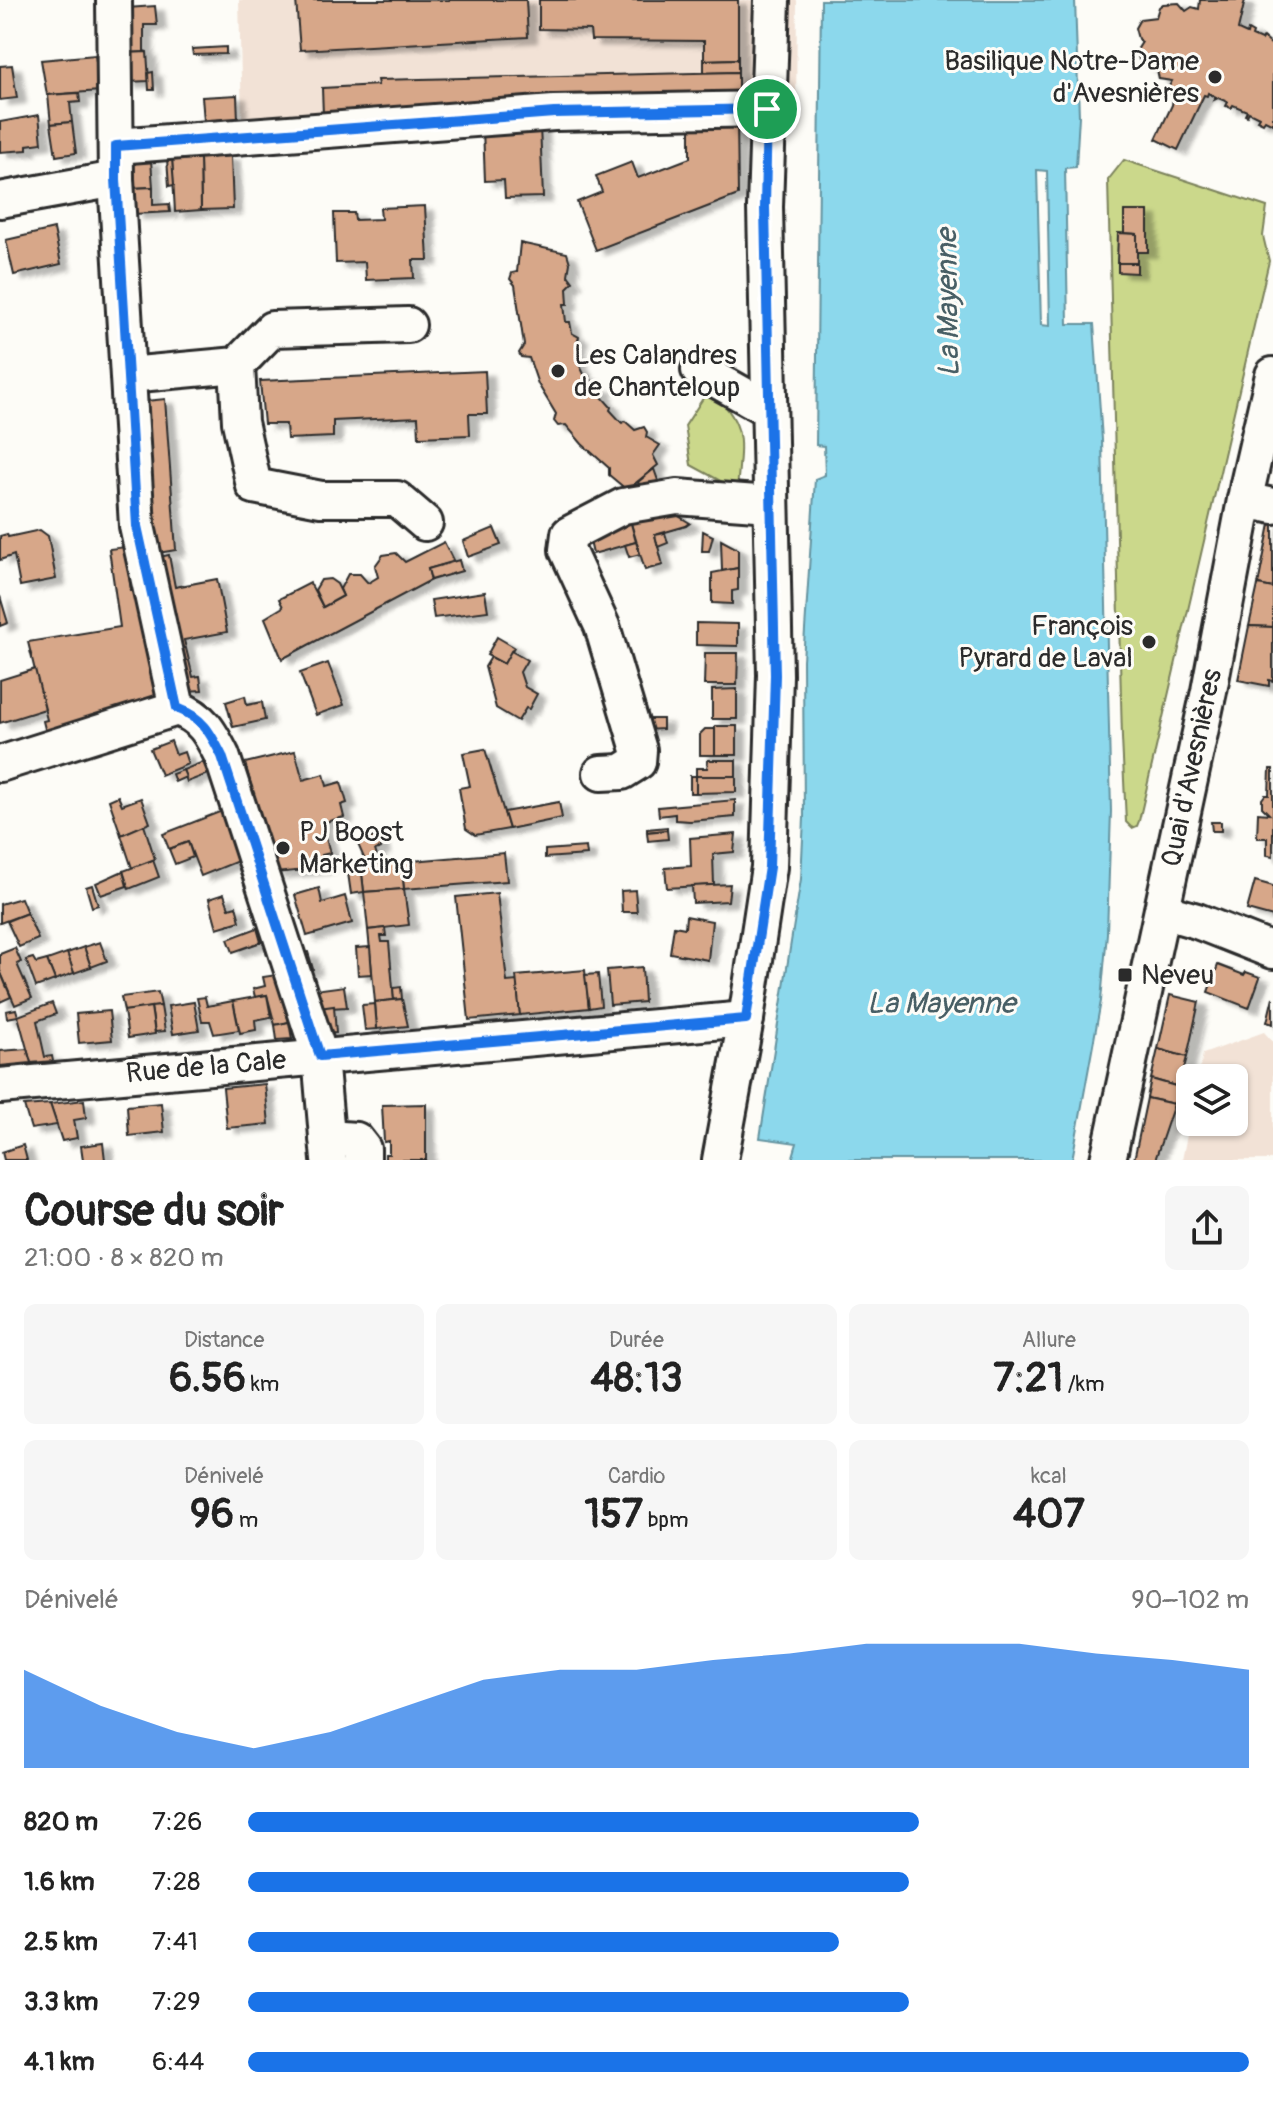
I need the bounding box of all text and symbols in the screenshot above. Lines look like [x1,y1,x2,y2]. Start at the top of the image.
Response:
place label: Basilique Notre-Dame d'Avesnières [944,44,1199,111]
marker: Basilique Notre-Dame d'Avesnières [1206,68,1224,86]
pin [733,75,801,143]
icon: arrive [745,87,789,131]
water label: La Mayenne [928,225,968,378]
place label: Les Calandres de Chanteloup [574,338,740,405]
marker: Les Calandres de Chanteloup [549,362,567,380]
place label: François Pyrard de Laval [958,609,1133,676]
marker: François Pyrard de Laval [1140,633,1158,651]
street label: Quai d'Avesnières [1154,665,1230,870]
place label: PJ Boost Marketing [299,815,414,882]
marker: PJ Boost Marketing [274,839,292,857]
place label: Neveu [1141,958,1214,993]
marker: Neveu [1116,966,1134,984]
water label: La Mayenne [867,985,1018,1022]
street label: Rue de la Cale [124,1043,288,1091]
map controls [1176,1064,1248,1136]
button: layers [1176,1064,1248,1136]
text: Course du soir [24,1184,284,1239]
button: share [1165,1186,1249,1270]
text: 21:00 · 8 × 820 m [24,1242,224,1274]
text: Distance [184,1326,264,1354]
text: Durée [609,1326,664,1354]
text: Allure [1022,1326,1076,1354]
text: 6.56 [169,1354,246,1403]
text: 48:13 [590,1354,682,1403]
text: 7:21 [993,1354,1063,1403]
text: km [246,1370,279,1398]
text: /km [1063,1370,1104,1398]
text: Dénivelé [184,1462,264,1490]
text: Cardio [608,1462,665,1490]
text: kcal [1031,1462,1067,1490]
text: 96 [190,1490,234,1539]
text: 157 [585,1490,643,1539]
text: 407 [1013,1490,1085,1539]
text: m [234,1506,258,1534]
text: bpm [643,1506,688,1534]
text: Dénivelé [24,1584,119,1616]
text: 90–102 m [1131,1584,1249,1616]
text: 820 m [24,1806,98,1838]
text: 7:26 [152,1806,202,1838]
text: 1.6 km [24,1866,95,1898]
text: 7:28 [152,1866,200,1898]
text: 2.5 km [24,1926,98,1958]
text: 7:41 [152,1926,198,1958]
text: 3.3 km [24,1986,98,2018]
text: 7:29 [152,1986,201,2018]
text: 4.1 km [24,2046,95,2078]
text: 6:44 [152,2046,204,2078]

